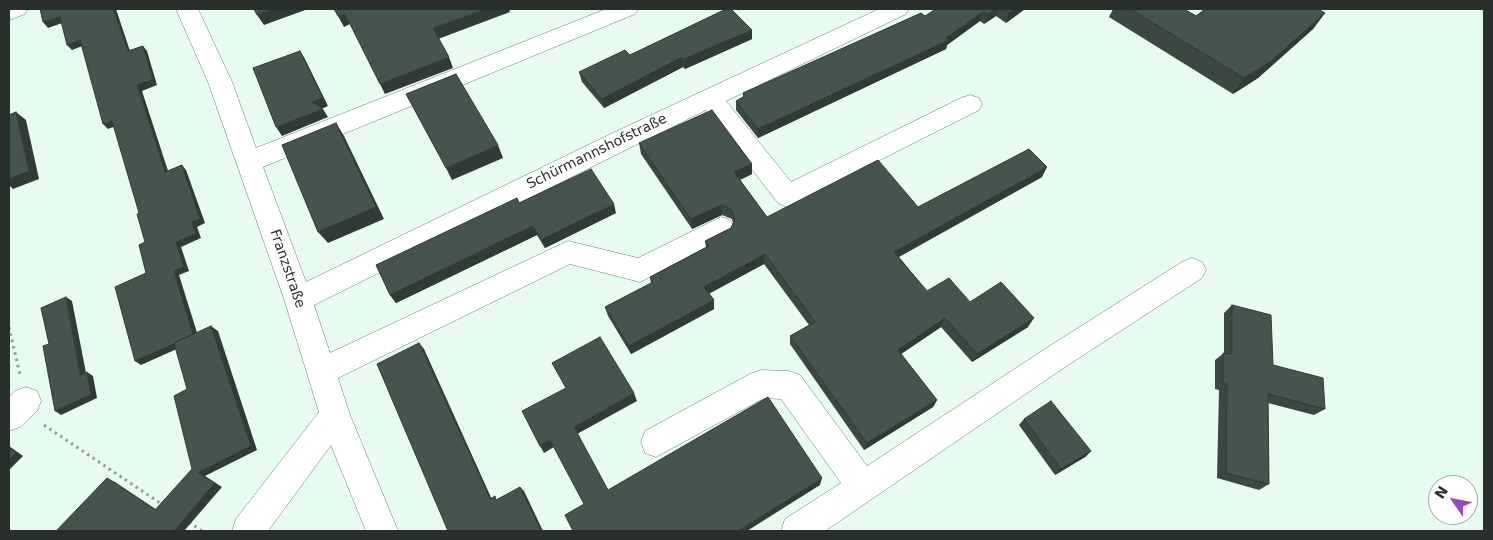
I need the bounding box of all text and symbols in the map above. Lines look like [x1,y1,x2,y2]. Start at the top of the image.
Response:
street label: Schürmannshofstraße [524,111,670,193]
street label: Franzstraße [266,227,308,311]
north arrow [1428,475,1478,525]
text: N [1431,483,1451,502]

